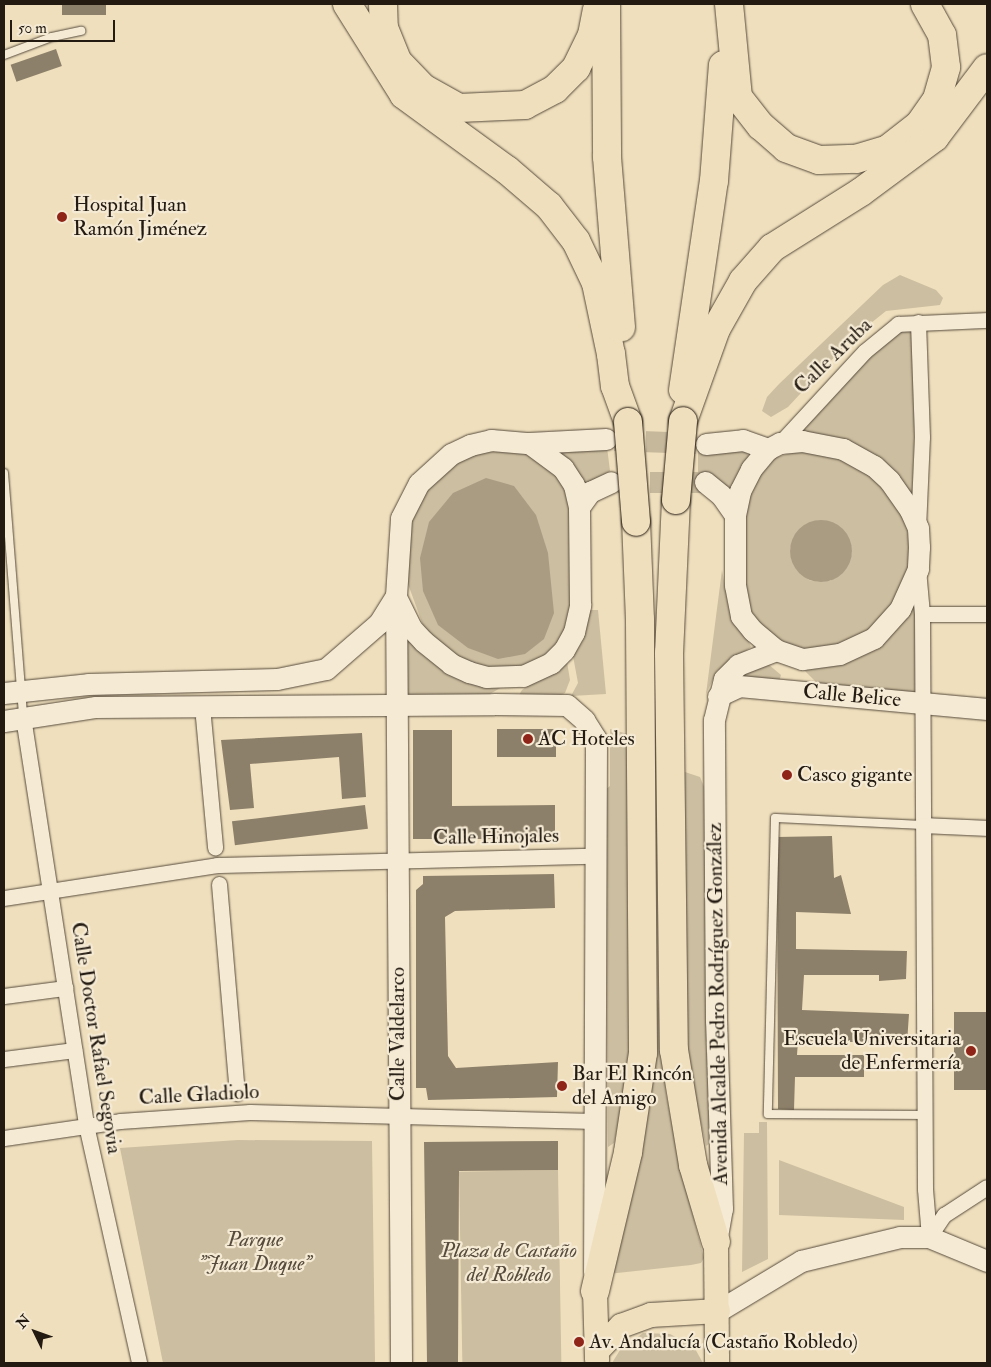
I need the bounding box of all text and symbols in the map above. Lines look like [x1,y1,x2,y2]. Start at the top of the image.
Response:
scale bar [12,10,118,42]
text: 50 m [18,19,47,38]
place label: Hospital Juan Ramón Jiménez [73,192,207,242]
marker: Hospital Juan Ramón Jiménez [55,210,69,224]
street label: Calle Aruba [789,313,877,399]
street label: Calle Belice [802,679,902,713]
place label: AC Hoteles [538,726,635,752]
marker: AC Hoteles [522,733,534,745]
place label: Casco gigante [797,762,912,788]
marker: Casco gigante [781,769,793,781]
street label: Avenida Alcalde Pedro Rodríguez González [702,822,734,1186]
street label: Calle Hinojales [433,823,559,851]
street label: Calle Doctor Rafael Segovia [65,920,127,1156]
street label: Calle Valdelarco [385,967,411,1101]
place label: Escuela Universitaria de Enfermería [783,1026,961,1076]
marker: Escuela Universitaria de Enfermería [965,1045,977,1057]
place label: Bar El Rincón del Amigo [572,1061,692,1111]
street label: Calle Gladiolo [138,1079,260,1111]
marker: Bar El Rincón del Amigo [556,1080,568,1092]
park label: Parque "Juan Duque" [199,1227,311,1277]
park label: Plaza de Castaño del Robledo [441,1238,577,1288]
north arrow [10,1307,60,1357]
text: N [13,1311,34,1332]
place label: Av. Andalucía (Castaño Robledo) [589,1329,858,1355]
marker: Av. Andalucía (Castaño Robledo) [573,1336,585,1348]

